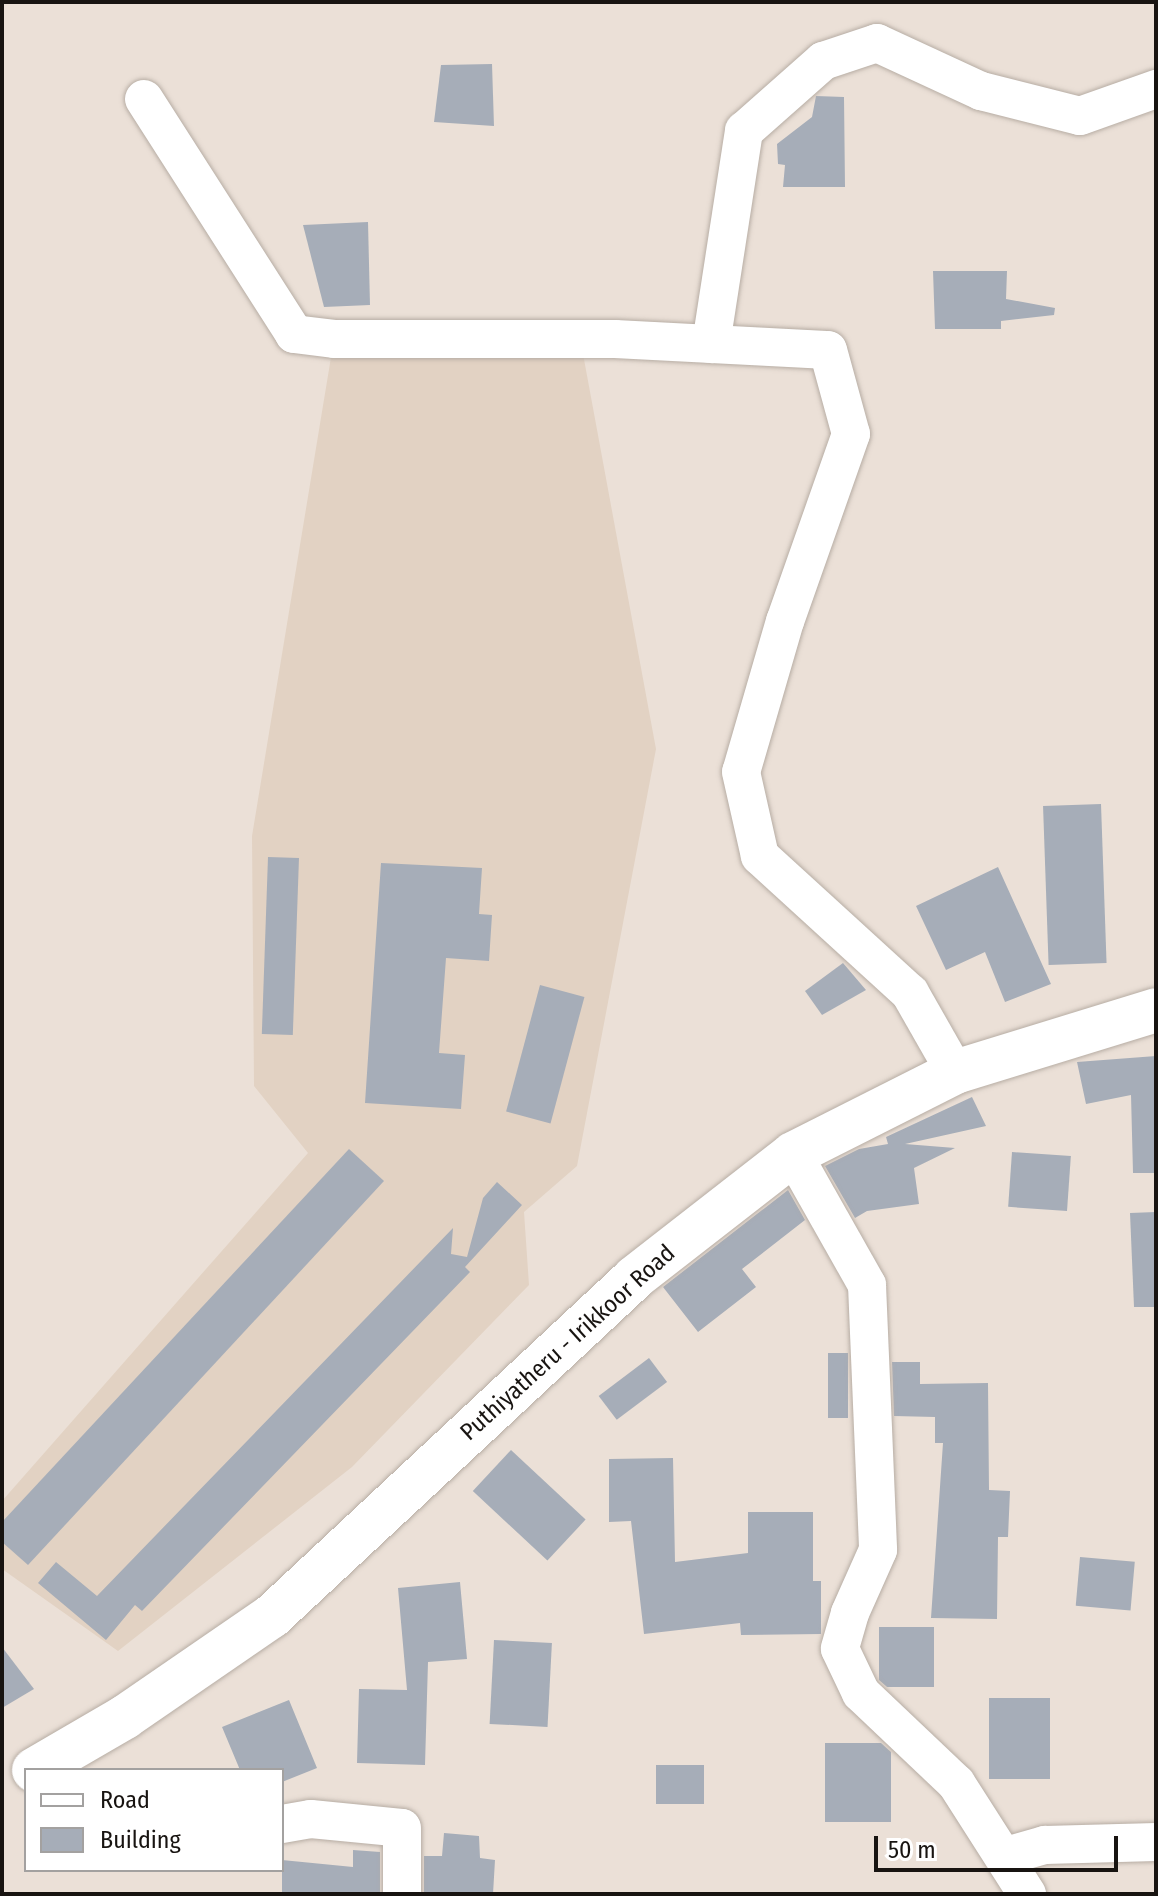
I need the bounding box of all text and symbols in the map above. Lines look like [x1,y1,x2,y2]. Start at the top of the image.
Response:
street label: Puthiyatheru - Irikkoor Road [455,1239,681,1447]
legend [24,1768,284,1872]
text: Road [100,1786,150,1814]
scale bar [878,1820,1122,1870]
text: Building [100,1826,181,1854]
text: 50 m [888,1836,936,1864]

